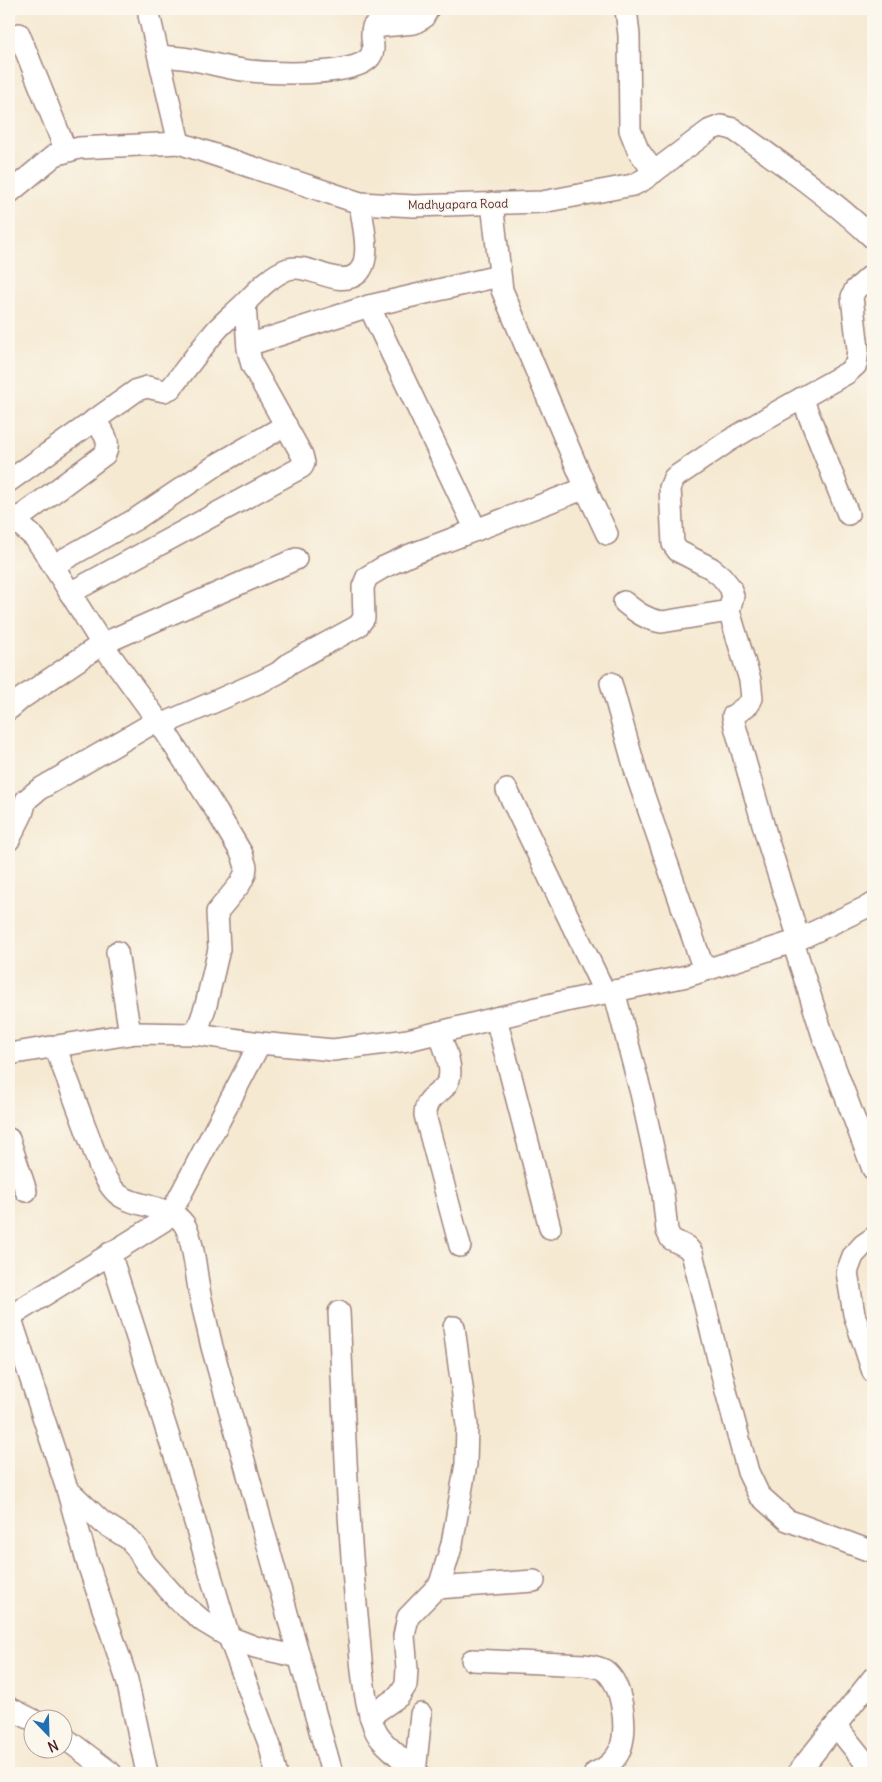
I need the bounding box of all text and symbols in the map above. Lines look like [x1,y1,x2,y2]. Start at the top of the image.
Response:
street label: Madhyapara Road [408,196,508,212]
north arrow [22,1710,72,1760]
text: N [45,1736,61,1756]

